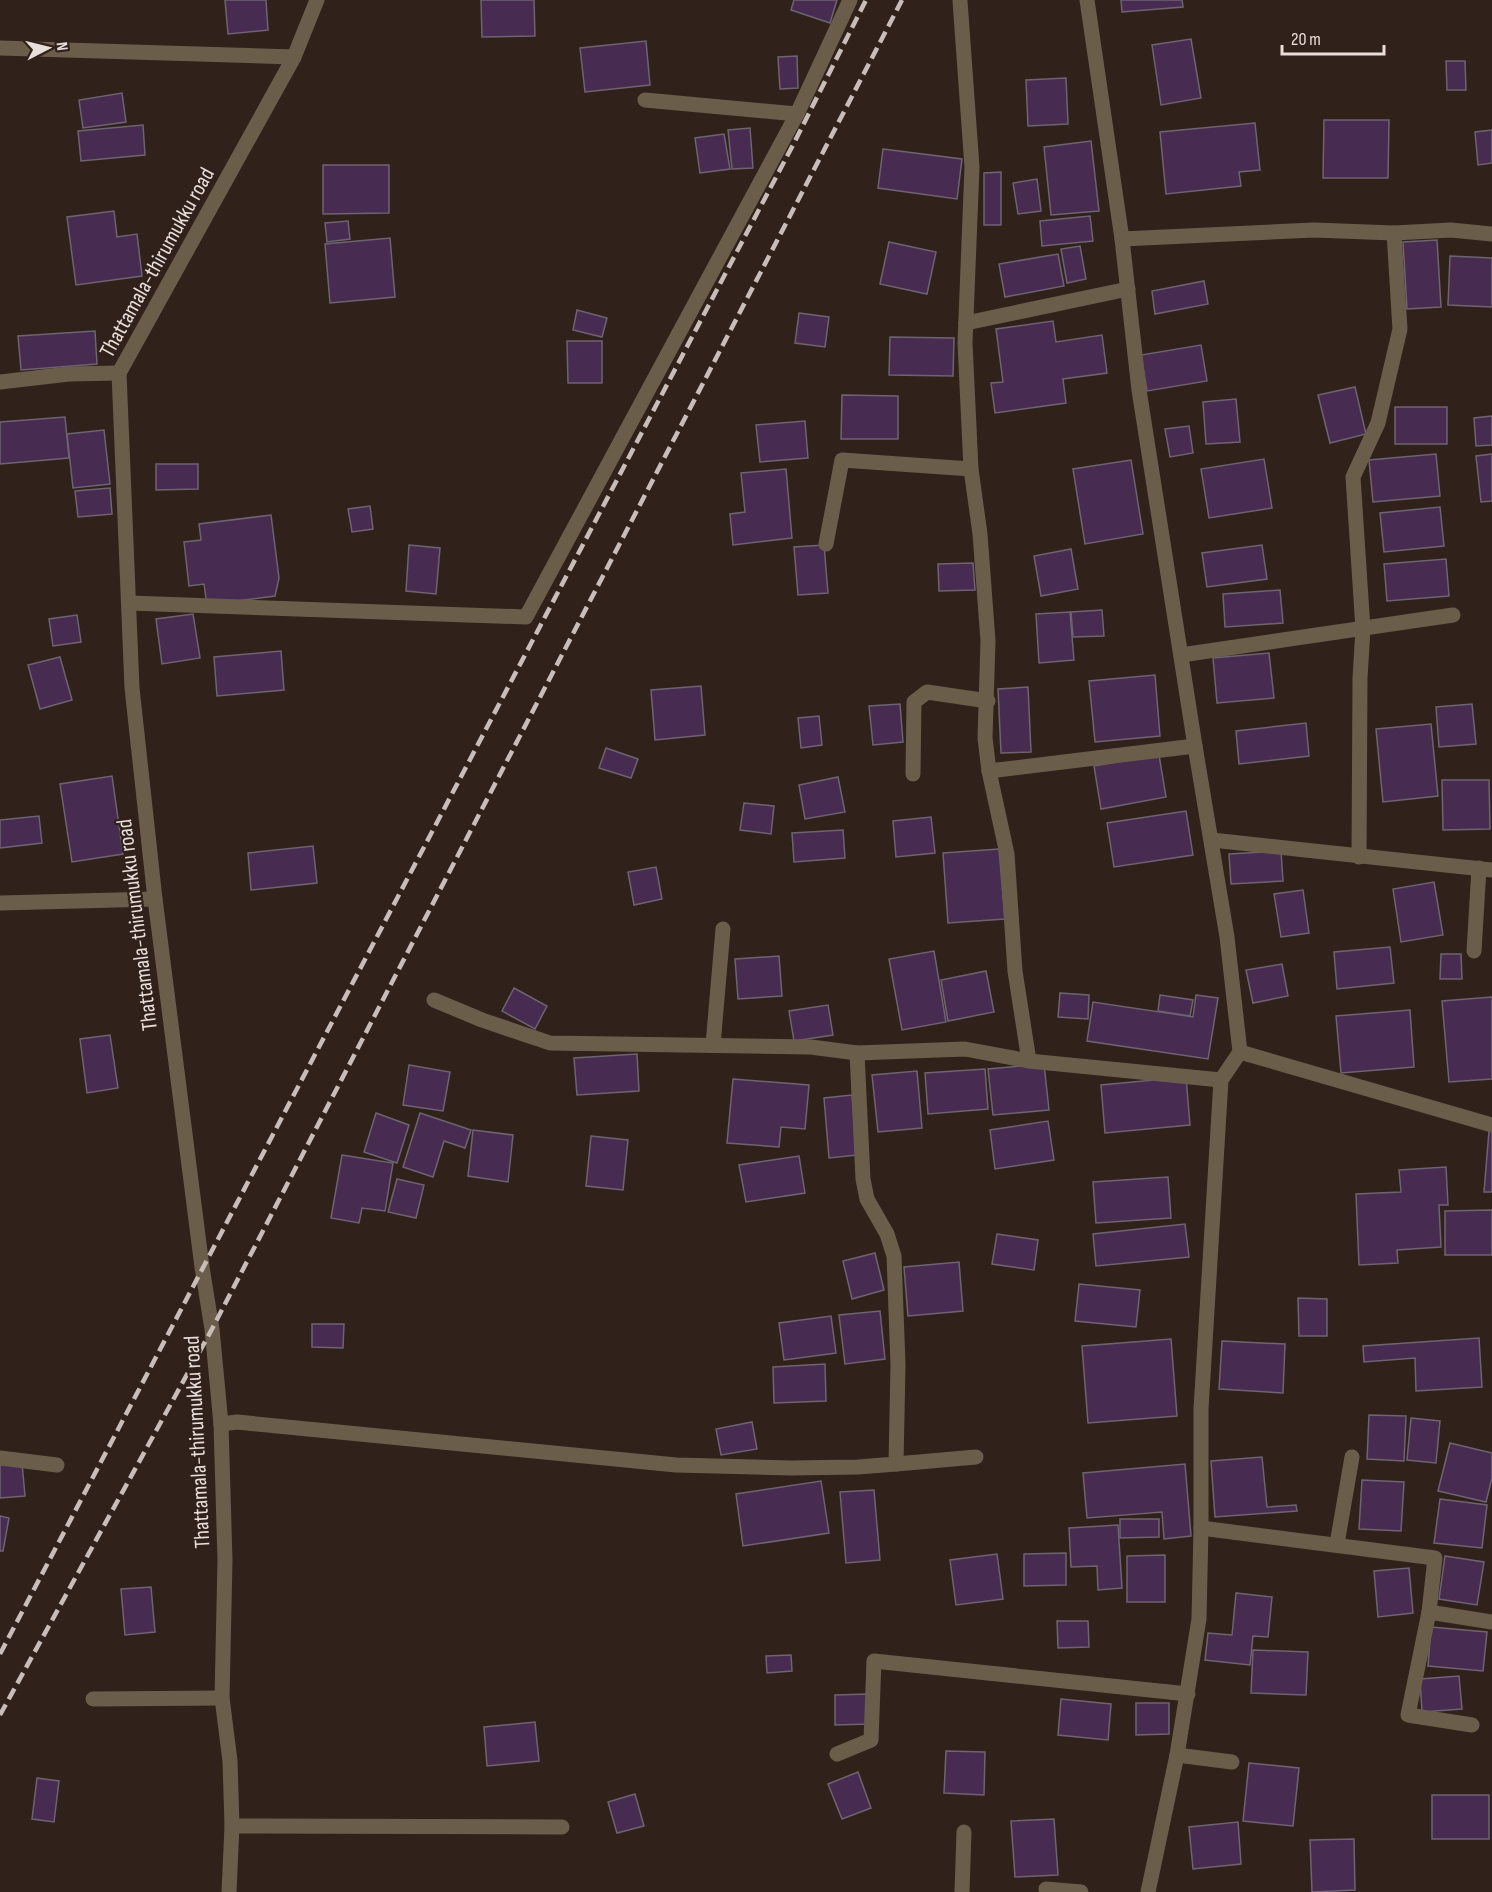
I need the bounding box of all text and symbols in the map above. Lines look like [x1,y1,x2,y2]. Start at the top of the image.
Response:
north arrow [18,18,78,78]
scale bar [1282,18,1384,56]
text: 20 m [1291,29,1321,50]
text: N [51,41,71,52]
street label: Thattamala-thirumukku road [94,163,221,362]
street label: Thattamala-thirumukku road [111,818,164,1032]
street label: Thattamala-thirumukku road [178,1335,217,1549]

